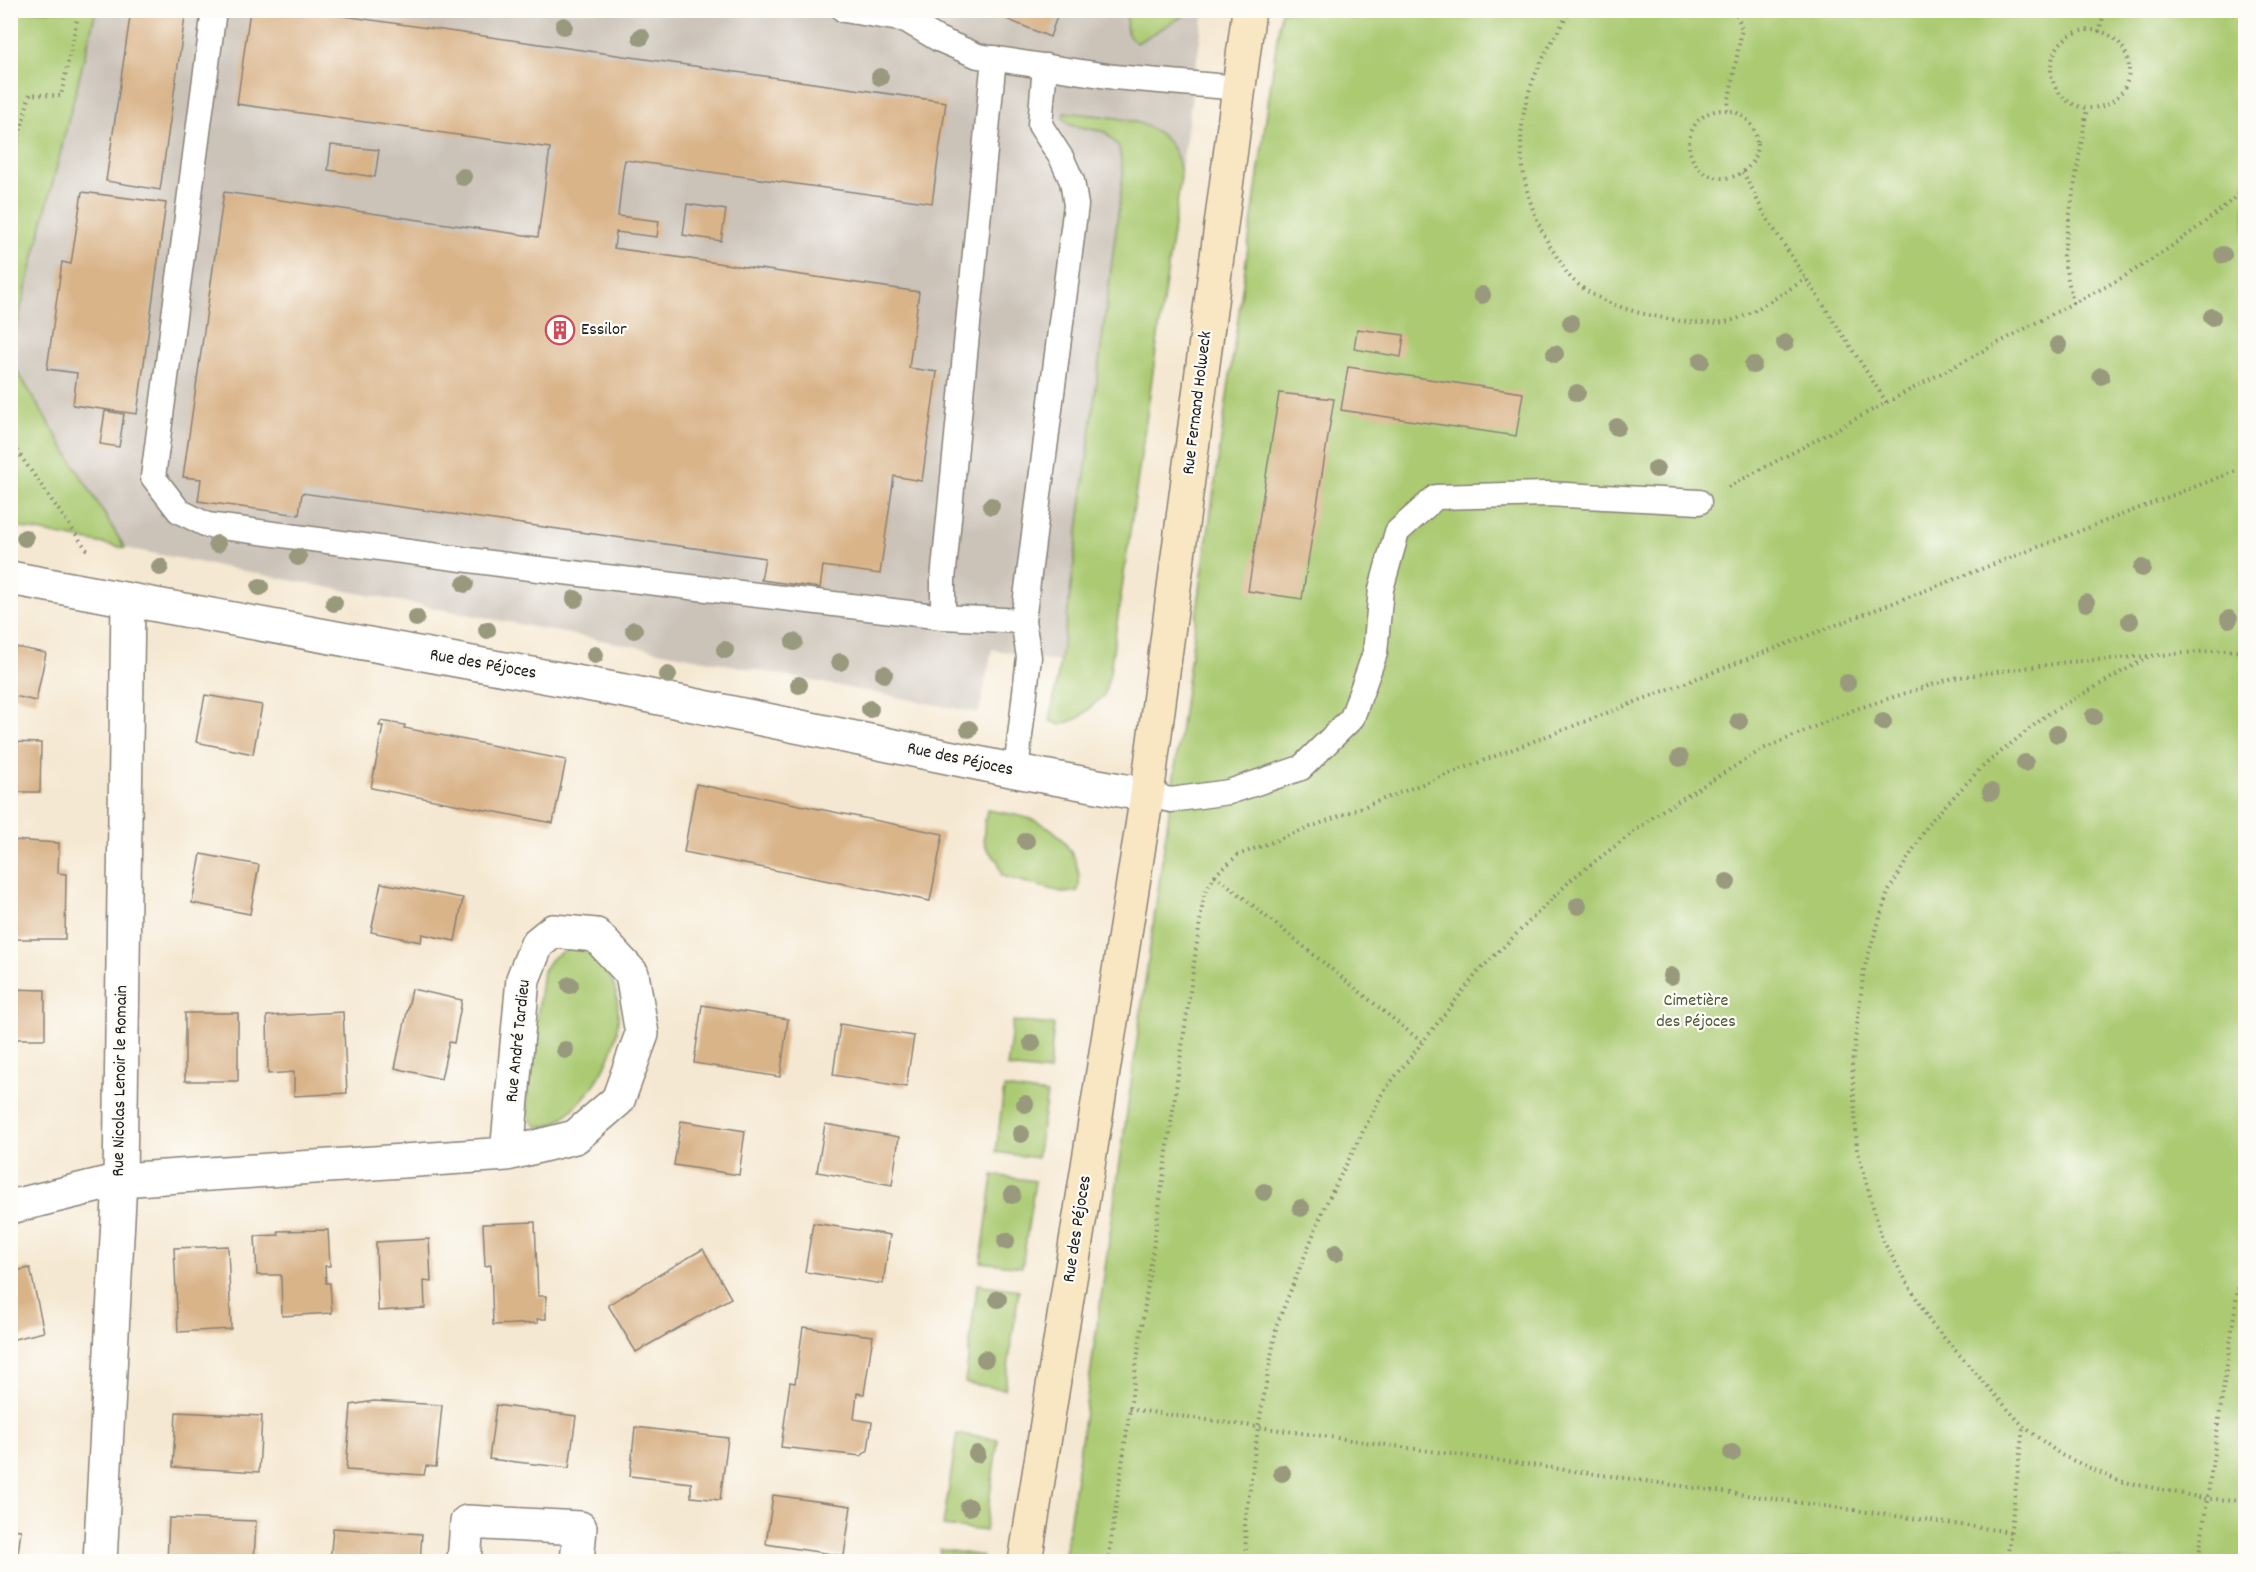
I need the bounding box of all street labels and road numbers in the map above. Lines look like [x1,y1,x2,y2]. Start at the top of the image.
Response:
street label: Rue Fernand Holweck [1177,330,1219,476]
street label: Rue des Péjoces [428,643,538,687]
street label: Rue des Péjoces [905,737,1015,783]
street label: Rue André Tardieu [500,978,538,1104]
street label: Rue Nicolas Lenoir le Romain [107,985,135,1177]
street label: Rue des Péjoces [1057,1174,1099,1284]

